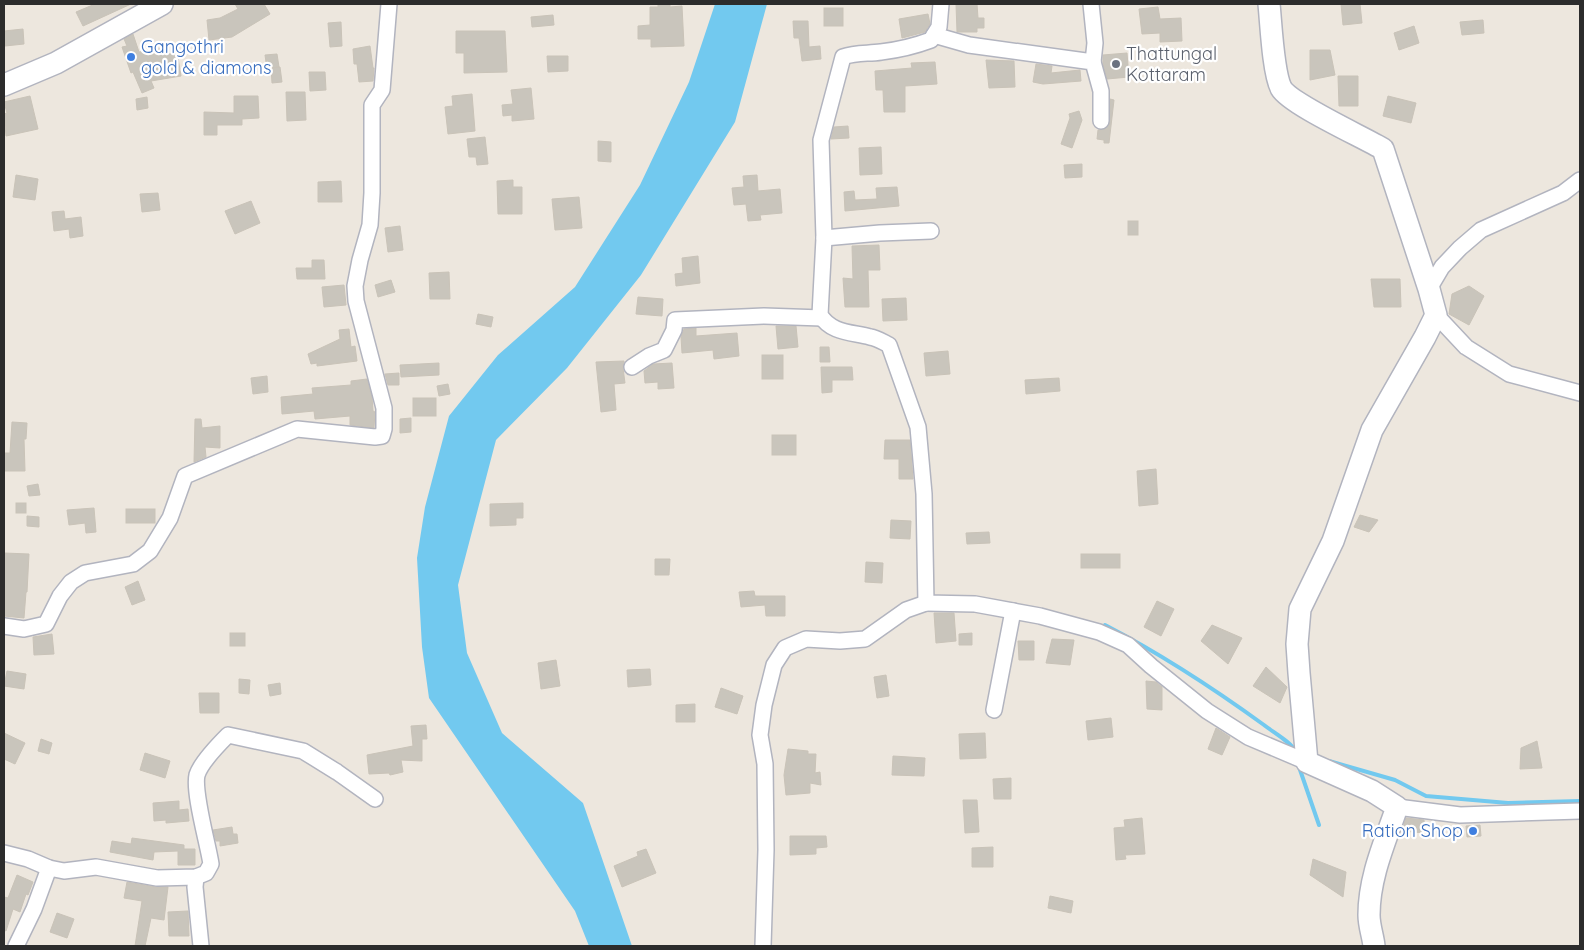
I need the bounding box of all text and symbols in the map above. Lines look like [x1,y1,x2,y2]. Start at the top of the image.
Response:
place label: Gangothri gold & diamons [141,35,271,79]
place label: Thattungal Kottaram [1126,42,1217,86]
marker: Gangothri gold & diamons [125,51,137,63]
marker: Thattungal Kottaram [1110,58,1122,70]
place label: Ration Shop [1362,819,1463,842]
marker: Ration Shop [1467,825,1479,837]

